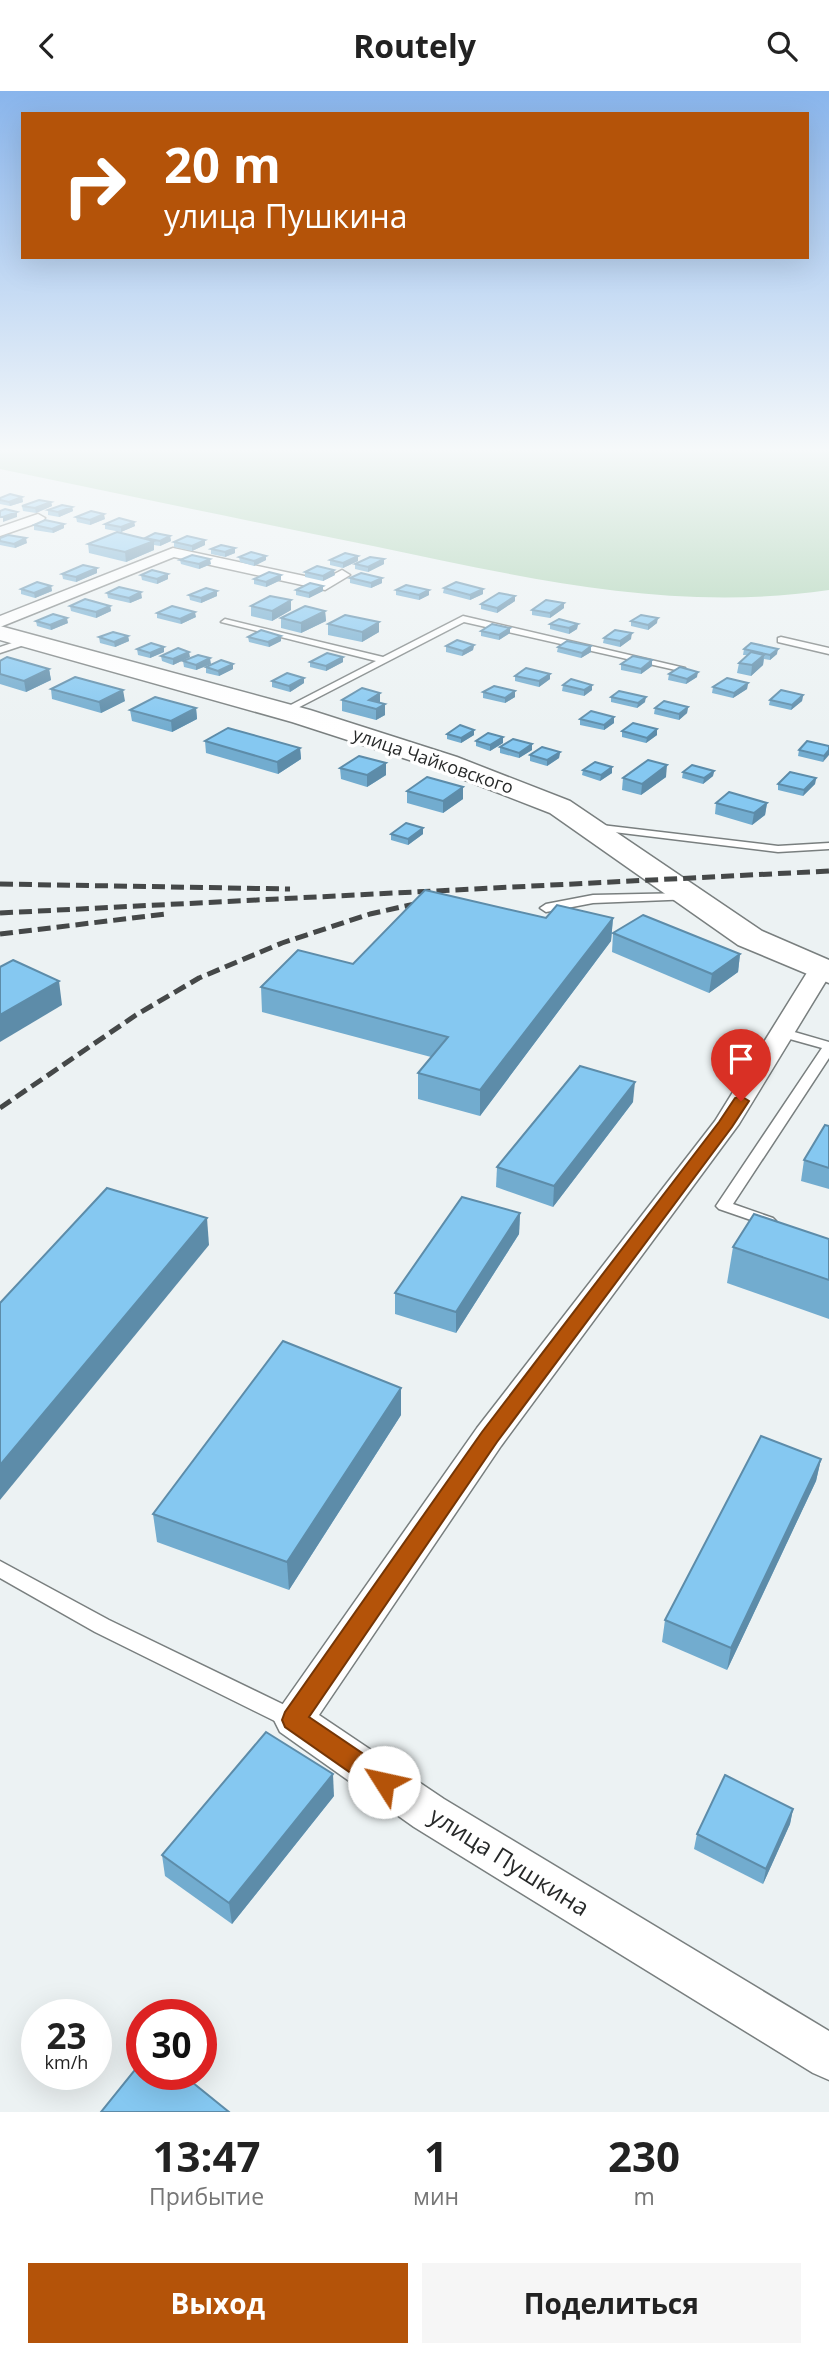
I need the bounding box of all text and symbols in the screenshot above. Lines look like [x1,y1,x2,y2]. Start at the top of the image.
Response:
text: Routely [353,24,476,67]
icon: back [28,27,66,65]
icon: search [763,27,801,65]
text: 20 m [164,131,281,197]
icon: right [49,140,140,231]
text: улица Пушкина [164,194,408,237]
street label: улица Чайковского [350,721,517,799]
pin [711,1029,771,1101]
icon: arrive [722,1040,760,1078]
position arrow [347,1745,421,1819]
street label: улица Пушкина [424,1798,596,1923]
speed limit sign: 30 [126,1999,217,2090]
text: 23 [46,2012,87,2059]
text: km/h [45,2050,88,2074]
text: 13:47 [152,2127,261,2184]
text: 1 [424,2127,448,2184]
text: 230 [608,2127,680,2184]
text: Прибытие [149,2180,264,2212]
text: мин [413,2180,459,2212]
text: m [633,2180,655,2212]
button: Выход [28,2263,408,2343]
button: Поделиться [422,2263,801,2343]

